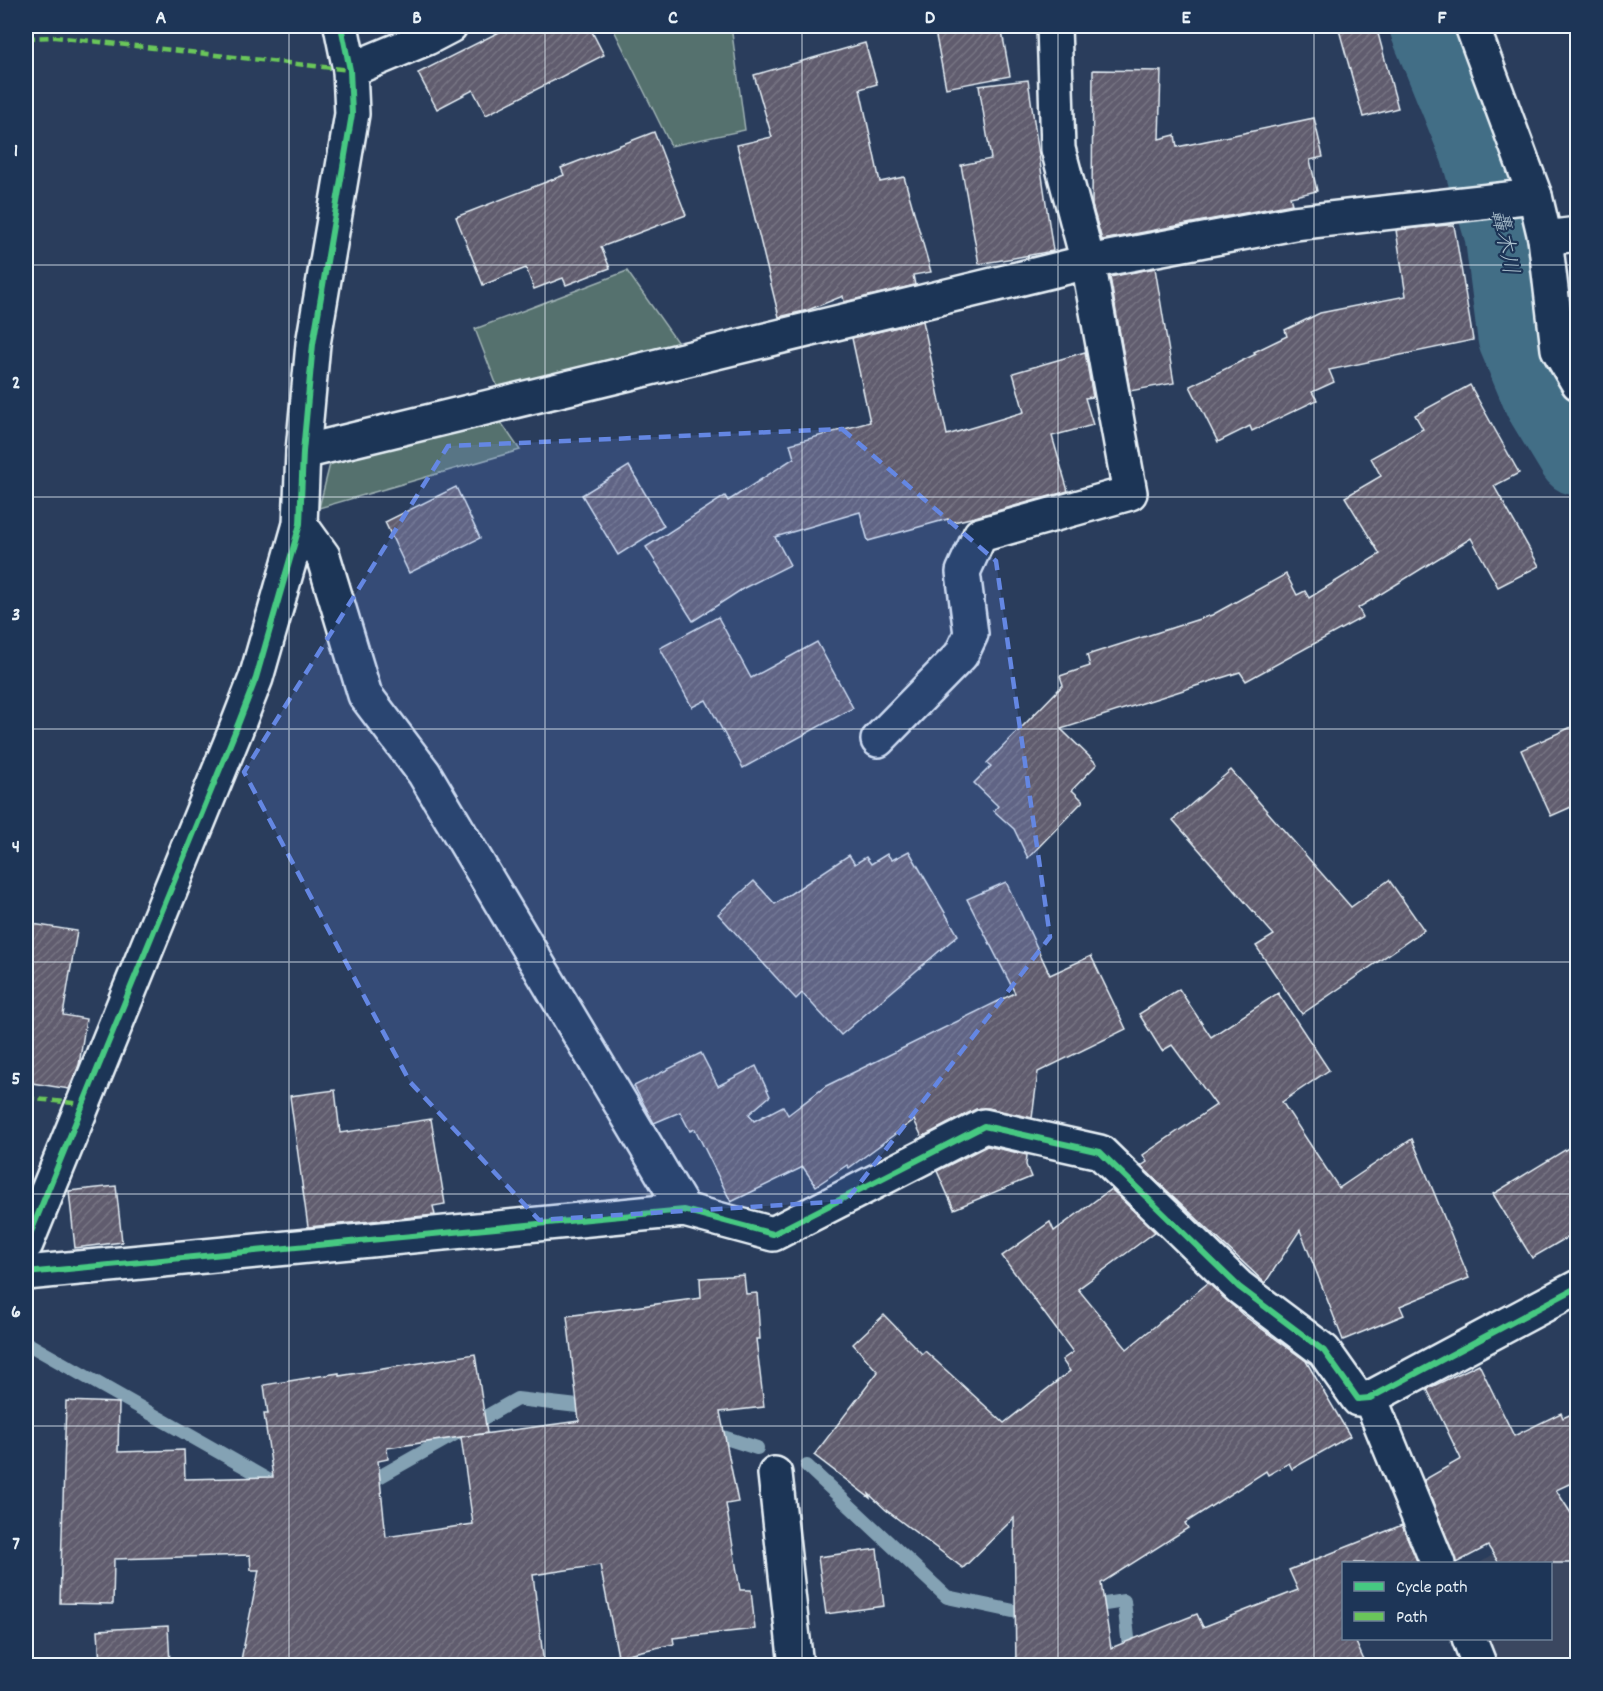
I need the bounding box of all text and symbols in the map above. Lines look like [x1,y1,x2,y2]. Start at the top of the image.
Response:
text: A [156,5,167,33]
text: B [412,5,422,33]
text: C [668,5,678,33]
text: D [925,5,936,33]
text: E [1181,5,1191,33]
text: F [1438,5,1448,33]
text: 1 [14,138,18,166]
water label: 轟木川 [1481,207,1525,277]
text: 2 [12,370,20,398]
text: 3 [12,602,20,630]
text: 4 [12,834,20,862]
text: 5 [11,1066,21,1094]
text: 6 [11,1299,21,1327]
text: 7 [12,1531,20,1559]
legend [1342,1562,1552,1640]
text: Cycle path [1396,1576,1467,1601]
text: Path [1396,1606,1428,1631]

